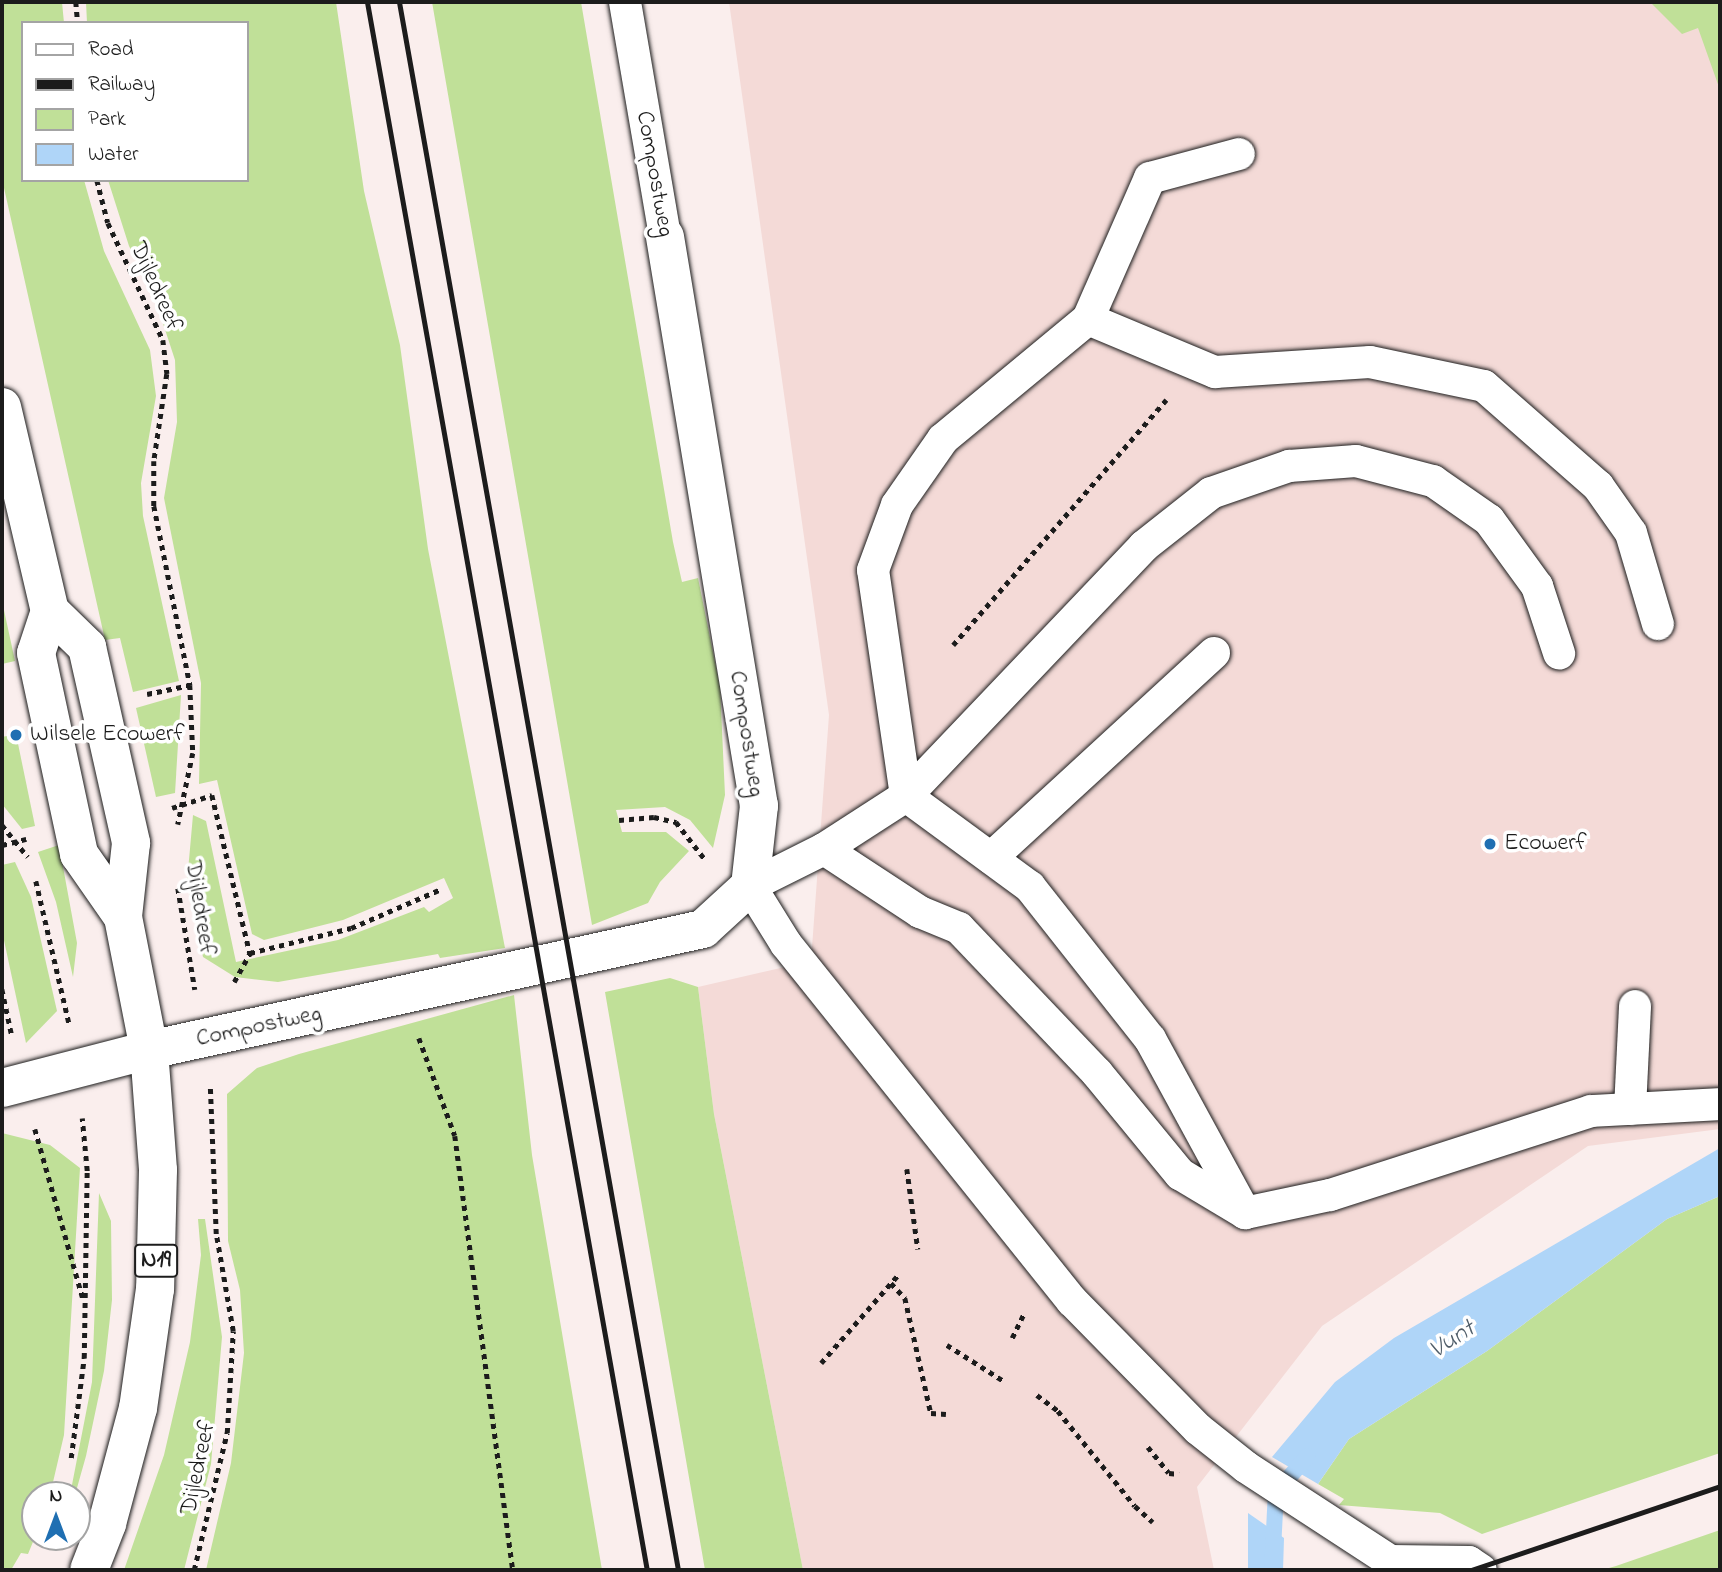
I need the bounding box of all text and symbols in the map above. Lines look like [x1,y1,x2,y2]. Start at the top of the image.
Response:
legend [21,21,248,182]
text: Road [88,35,134,65]
text: Railway [88,70,155,100]
text: Park [88,105,126,135]
street label: Compostweg [629,109,679,239]
text: Water [88,140,139,170]
street label: Dijledreef [123,238,187,336]
street label: Compostweg [722,669,770,799]
place label: Wilsele Ecowerf [30,721,185,749]
marker: Wilsele Ecowerf [8,727,24,743]
place label: Ecowerf [1504,830,1587,858]
marker: Ecowerf [1482,836,1498,852]
street label: Dijledreef [177,859,221,957]
street label: Compostweg [194,1000,324,1054]
road number: N19 [133,1242,179,1280]
water label: Vunt [1424,1315,1482,1367]
street label: Dijledreef [175,1419,223,1517]
north arrow [21,1481,91,1551]
text: N [50,1483,62,1510]

